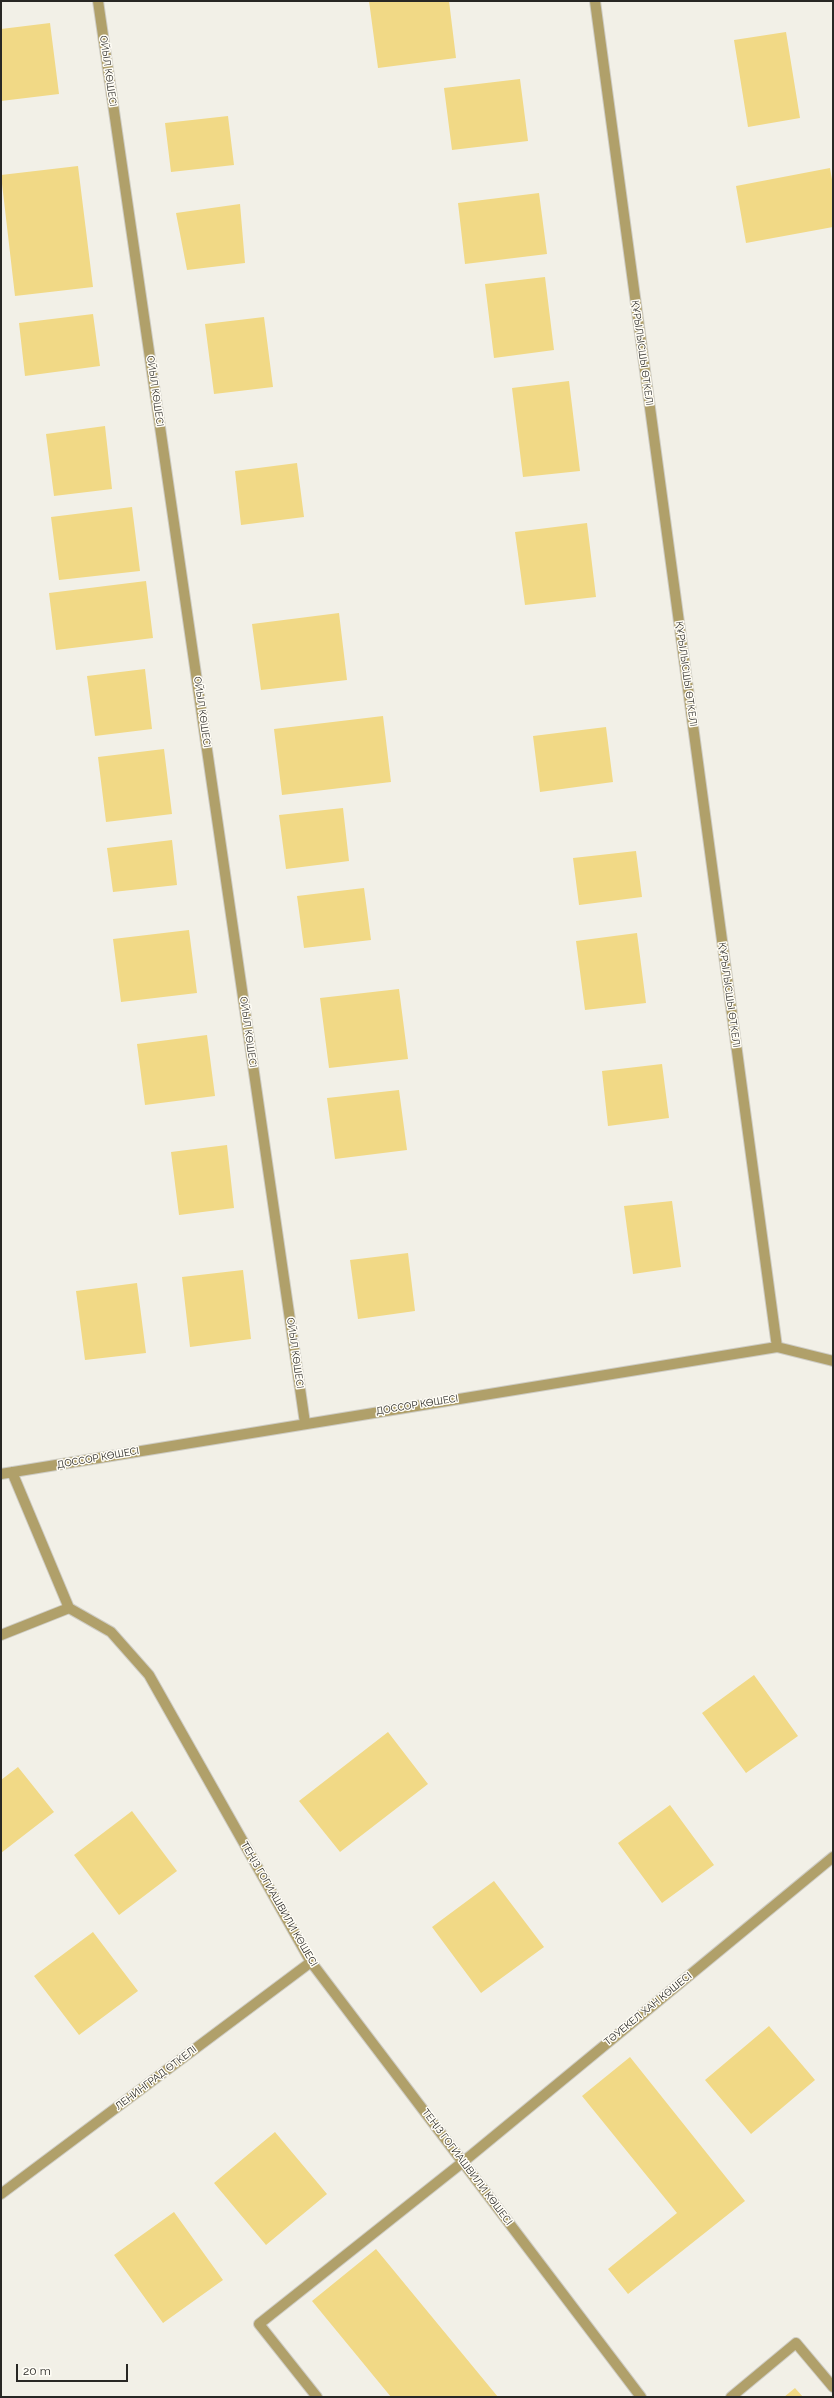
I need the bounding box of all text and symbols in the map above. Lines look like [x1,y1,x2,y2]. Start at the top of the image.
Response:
street label: ОЙЫЛ КӨШЕСІ [97,35,119,107]
street label: ҚҰРЫЛЫСШЫ ӨТКЕЛІ [629,300,655,406]
street label: ОЙЫЛ КӨШЕСІ [144,355,166,427]
street label: ҚҰРЫЛЫСШЫ ӨТКЕЛІ [673,621,699,727]
street label: ОЙЫЛ КӨШЕСІ [191,676,213,748]
street label: ҚҰРЫЛЫСШЫ ӨТКЕЛІ [716,942,742,1048]
street label: ОЙЫЛ КӨШЕСІ [237,996,259,1068]
street label: ОЙЫЛ КӨШЕСІ [284,1317,306,1389]
street label: ДОССОР КӨШЕСІ [375,1393,459,1417]
street label: ДОССОР КӨШЕСІ [56,1445,140,1471]
street label: ТЕҢІЗ ГОГИАШВИЛИ КӨШЕСІ [238,1839,320,1969]
street label: ТӘУЕКЕЛ ХАН КӨШЕСІ [602,1970,694,2048]
street label: ЛЕНИНГРАД ӨТКЕЛІ [113,2043,199,2113]
street label: ТЕҢІЗ ГОГИАШВИЛИ КӨШЕСІ [419,2107,515,2227]
scale bar [18,2356,130,2382]
text: 20 m [23,2364,51,2378]

